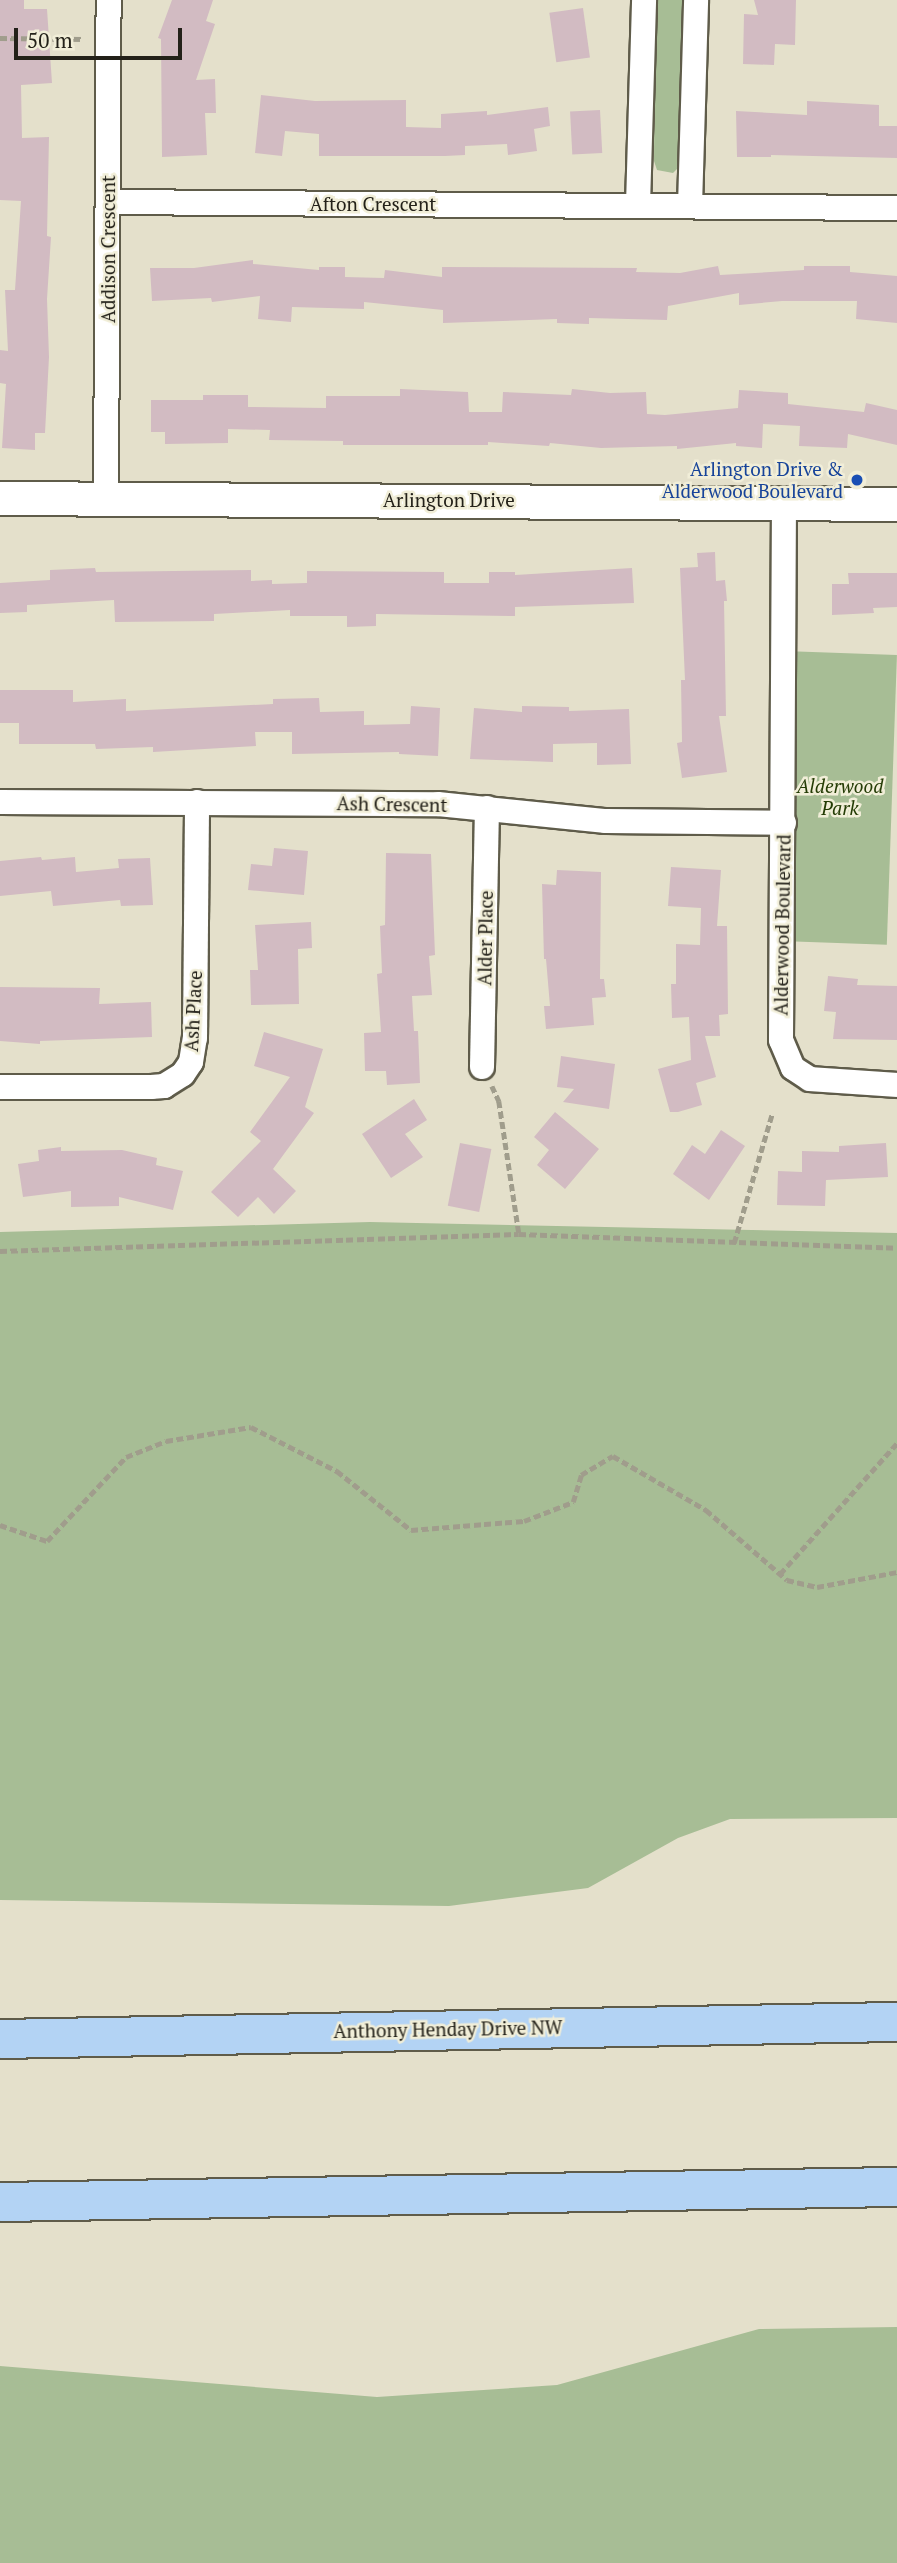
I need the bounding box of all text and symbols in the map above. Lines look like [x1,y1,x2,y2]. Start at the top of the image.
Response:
scale bar [18,14,186,58]
text: 50 m [27,26,73,54]
street label: Addison Crescent [97,175,119,323]
street label: Afton Crescent [310,193,436,215]
place label: Arlington Drive & Alderwood Boulevard [662,458,843,502]
marker: Arlington Drive & Alderwood Boulevard [849,472,865,488]
street label: Arlington Drive [383,489,515,511]
park label: Alderwood Park [797,775,883,819]
street label: Ash Crescent [336,792,448,816]
street label: Alderwood Boulevard [769,834,795,1016]
street label: Alder Place [473,890,497,986]
street label: Ash Place [179,970,207,1052]
street label: Anthony Henday Drive NW [333,2016,563,2042]

